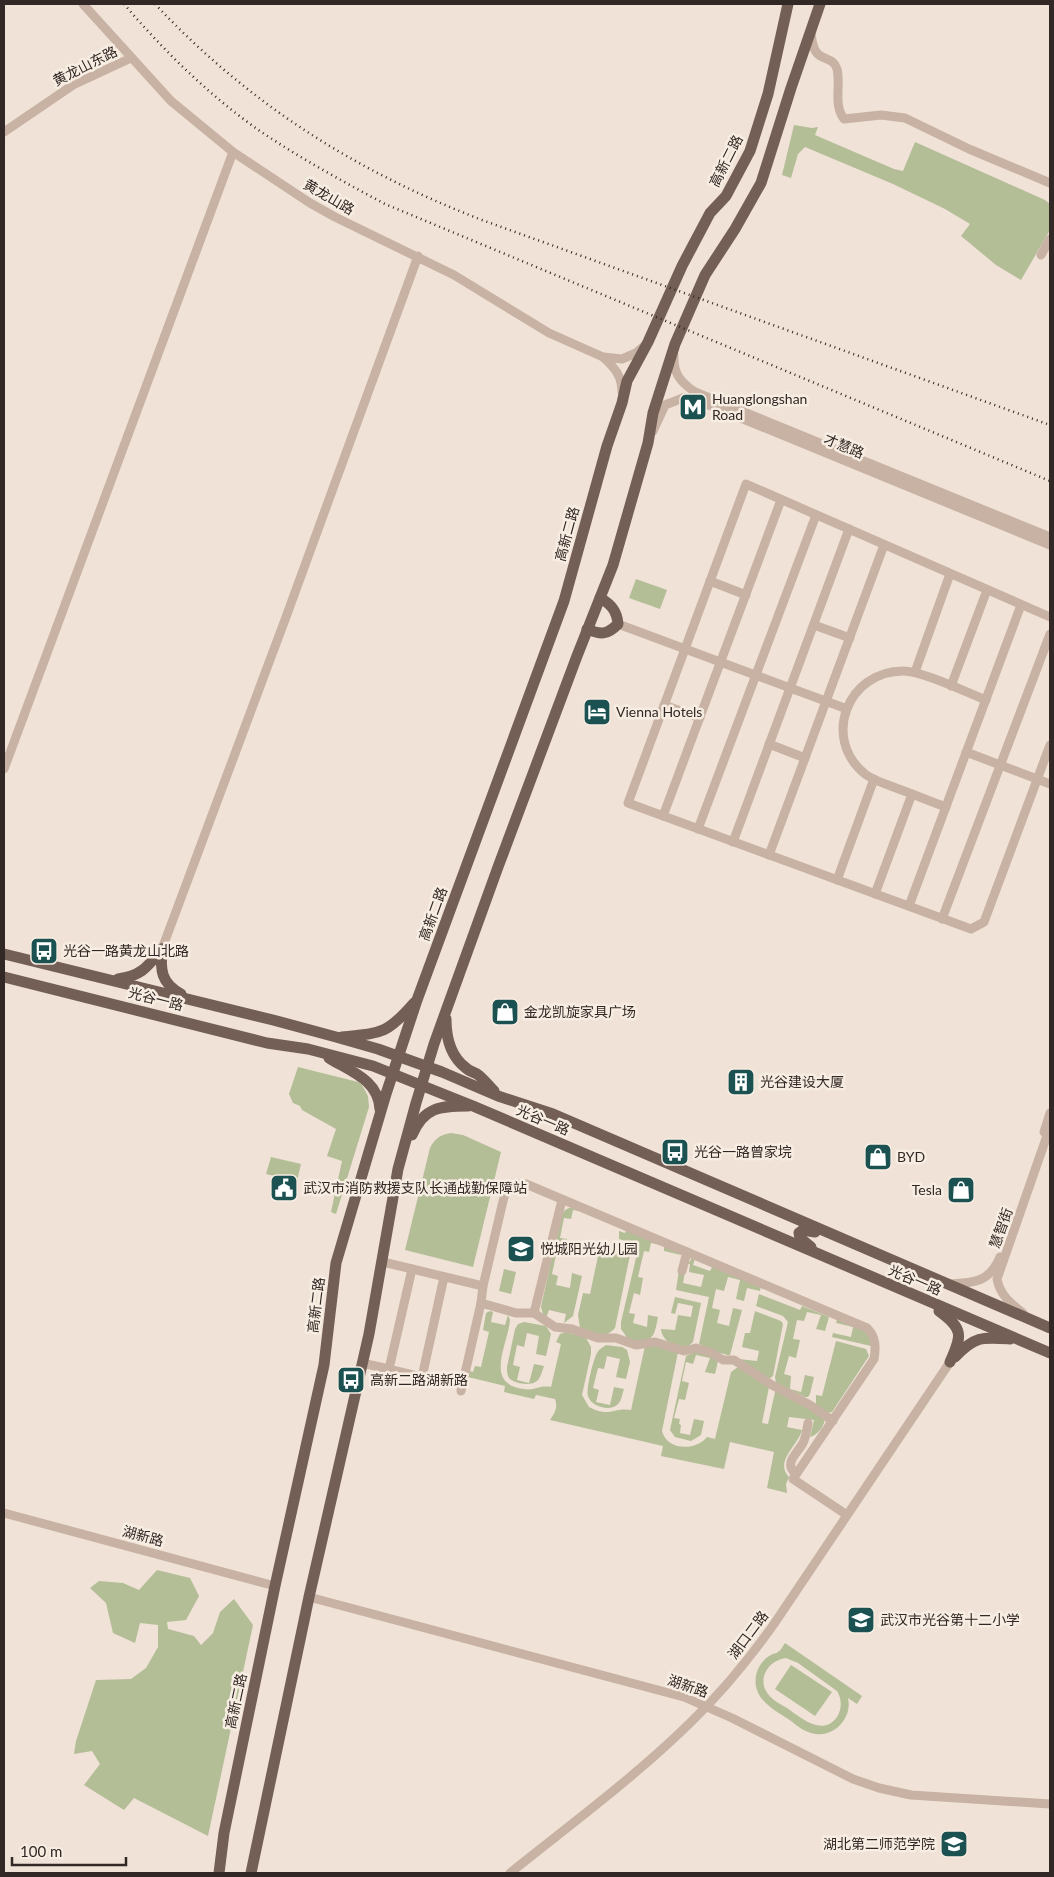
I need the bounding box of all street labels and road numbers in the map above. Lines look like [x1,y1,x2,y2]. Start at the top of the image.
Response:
street label: 黄龙山东路 [50,42,120,89]
street label: 高新二路 [705,132,746,190]
street label: 黄龙山路 [301,175,358,218]
street label: 才慧路 [822,430,867,461]
street label: 高新二路 [551,505,582,563]
street label: 高新二路 [415,885,450,943]
street label: 光谷一路 [127,983,185,1014]
street label: 光谷一路 [514,1101,572,1138]
street label: 慧智街 [985,1205,1016,1250]
street label: 光谷一路 [886,1261,944,1298]
street label: 高新二路 [304,1276,327,1334]
street label: 湖新路 [121,1522,166,1549]
street label: 湖口二路 [724,1607,771,1662]
street label: 湖新路 [666,1671,711,1700]
street label: 高新二路 [221,1672,250,1730]

